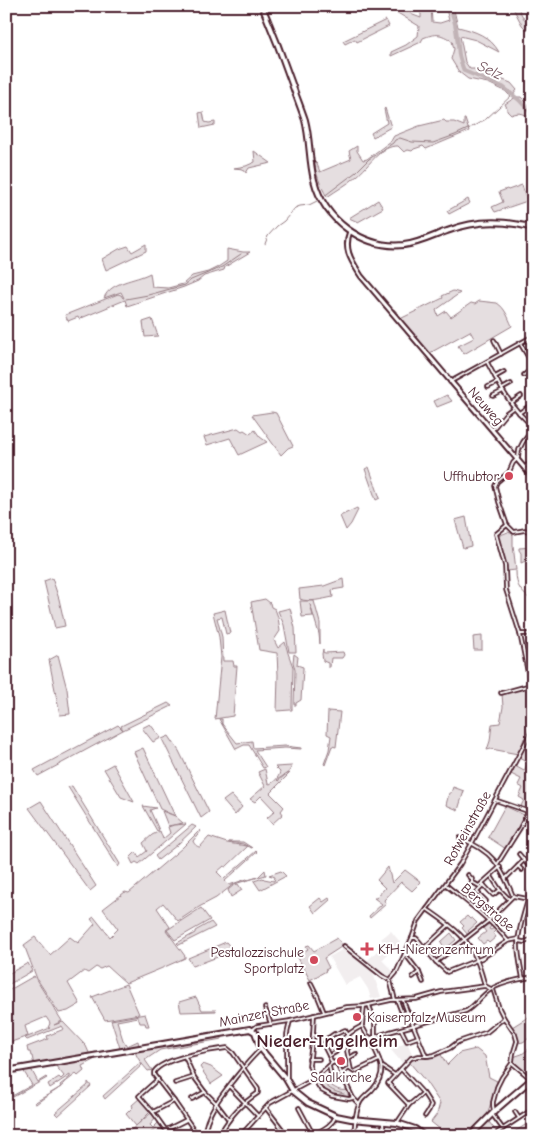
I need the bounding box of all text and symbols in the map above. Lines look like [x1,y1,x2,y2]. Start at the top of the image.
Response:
water label: Selz [475,57,506,84]
street label: Neuweg [464,383,507,429]
place label: Uffhubtor [443,468,499,485]
marker: Uffhubtor [503,470,515,482]
street label: Rotweinstraße [440,788,495,868]
street label: Bergstraße [458,880,518,935]
place label: KfH-Nierenzentrum [378,941,494,958]
marker: KfH-Nierenzentrum [360,942,374,956]
place label: Pestalozzischule Sportplatz [210,944,304,977]
marker: Pestalozzischule Sportplatz [308,954,320,966]
street label: Mainzer Straße [218,996,311,1031]
place label: Kaiserpfalz Museum [367,1009,486,1026]
marker: Kaiserpfalz Museum [351,1011,363,1023]
district label: Nieder-Ingelheim [256,1030,398,1052]
marker: Saalkirche [335,1055,347,1067]
place label: Saalkirche [310,1069,372,1086]

